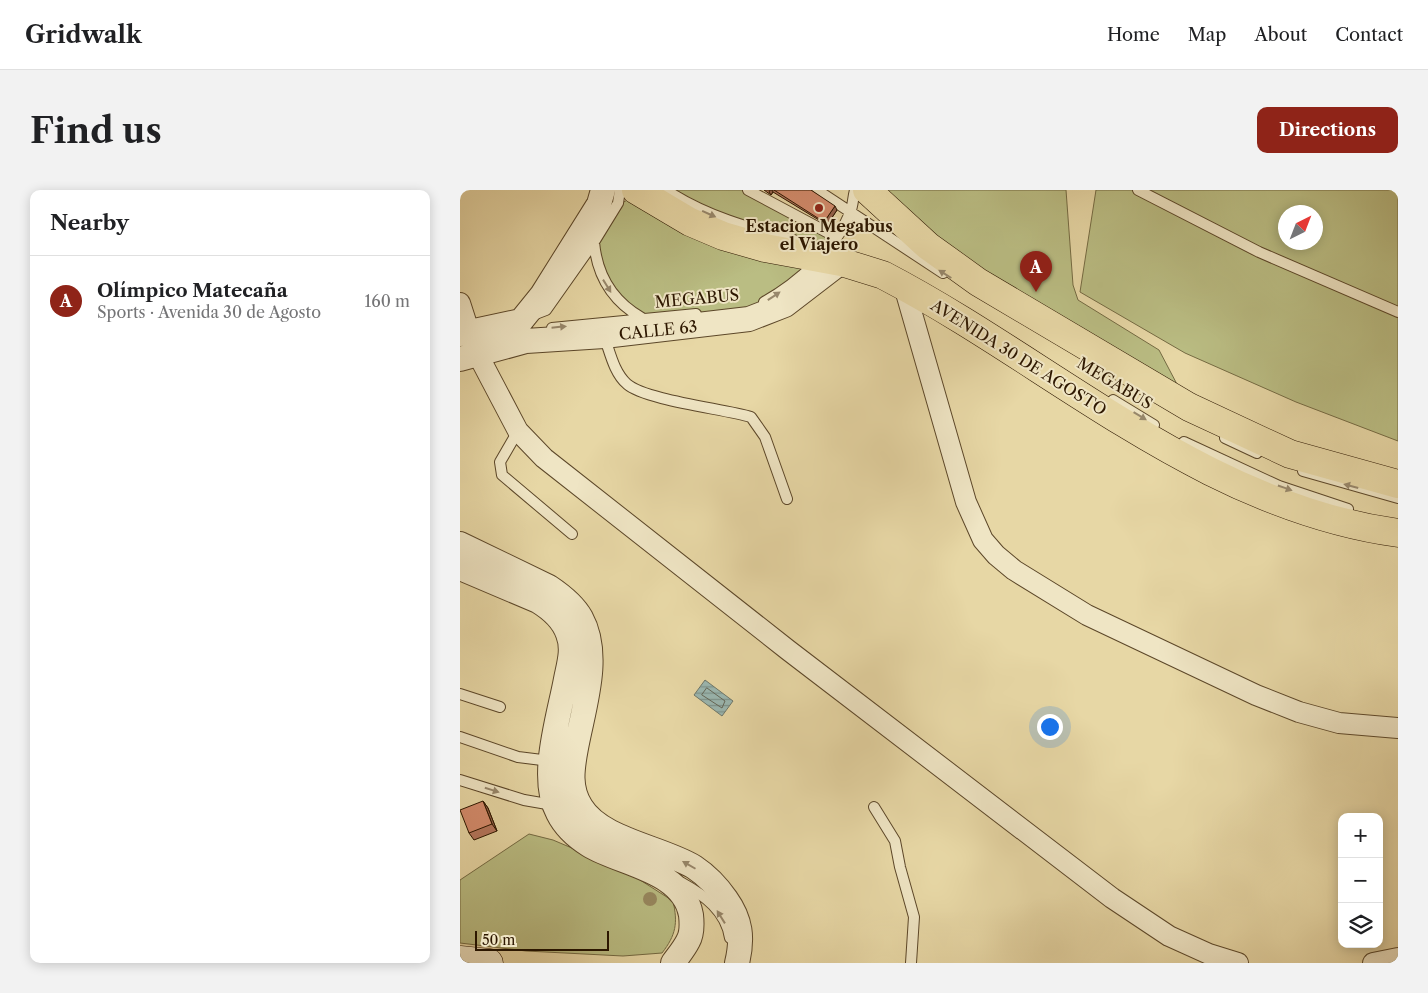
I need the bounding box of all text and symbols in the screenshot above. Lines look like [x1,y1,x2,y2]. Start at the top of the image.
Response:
text: Gridwalk [25,20,142,49]
text: Home [1107,24,1160,46]
text: Map [1188,24,1226,46]
text: About [1254,24,1307,46]
text: Contact [1335,24,1403,46]
button: Directions [1257,107,1398,153]
text: Find us [30,109,162,152]
marker: Estacion Megabus el Viajero [813,202,825,214]
north arrow [1278,205,1323,250]
text: Nearby [50,210,129,235]
one-way arrow [702,210,716,218]
place label: Estacion Megabus el Viajero [745,216,893,254]
pin: A [1020,251,1052,292]
one-way arrow [938,269,951,278]
text: Olímpico Matecaña [97,279,288,302]
one-way arrow [603,280,612,293]
street label: MEGABUS [654,284,740,312]
text: A [60,291,72,311]
text: 160 m [365,291,410,311]
one-way arrow [768,291,781,301]
street label: AVENIDA 30 DE AGOSTO [927,294,1111,419]
text: Sports · Avenida 30 de Agosto [97,302,321,322]
street label: CALLE 63 [618,316,698,344]
one-way arrow [551,323,567,331]
street label: MEGABUS [1074,353,1156,413]
one-way arrow [1133,412,1146,421]
one-way arrow [1343,482,1358,490]
one-way arrow [1278,485,1293,493]
your location [1037,714,1063,740]
one-way arrow [485,786,500,794]
map controls [1338,813,1383,948]
button: + [1338,813,1383,858]
button: − [1338,858,1383,903]
one-way arrow [683,860,696,869]
button: layers [1338,903,1383,948]
one-way arrow [717,910,726,924]
scale bar [475,928,609,951]
text: 50 m [482,931,515,949]

